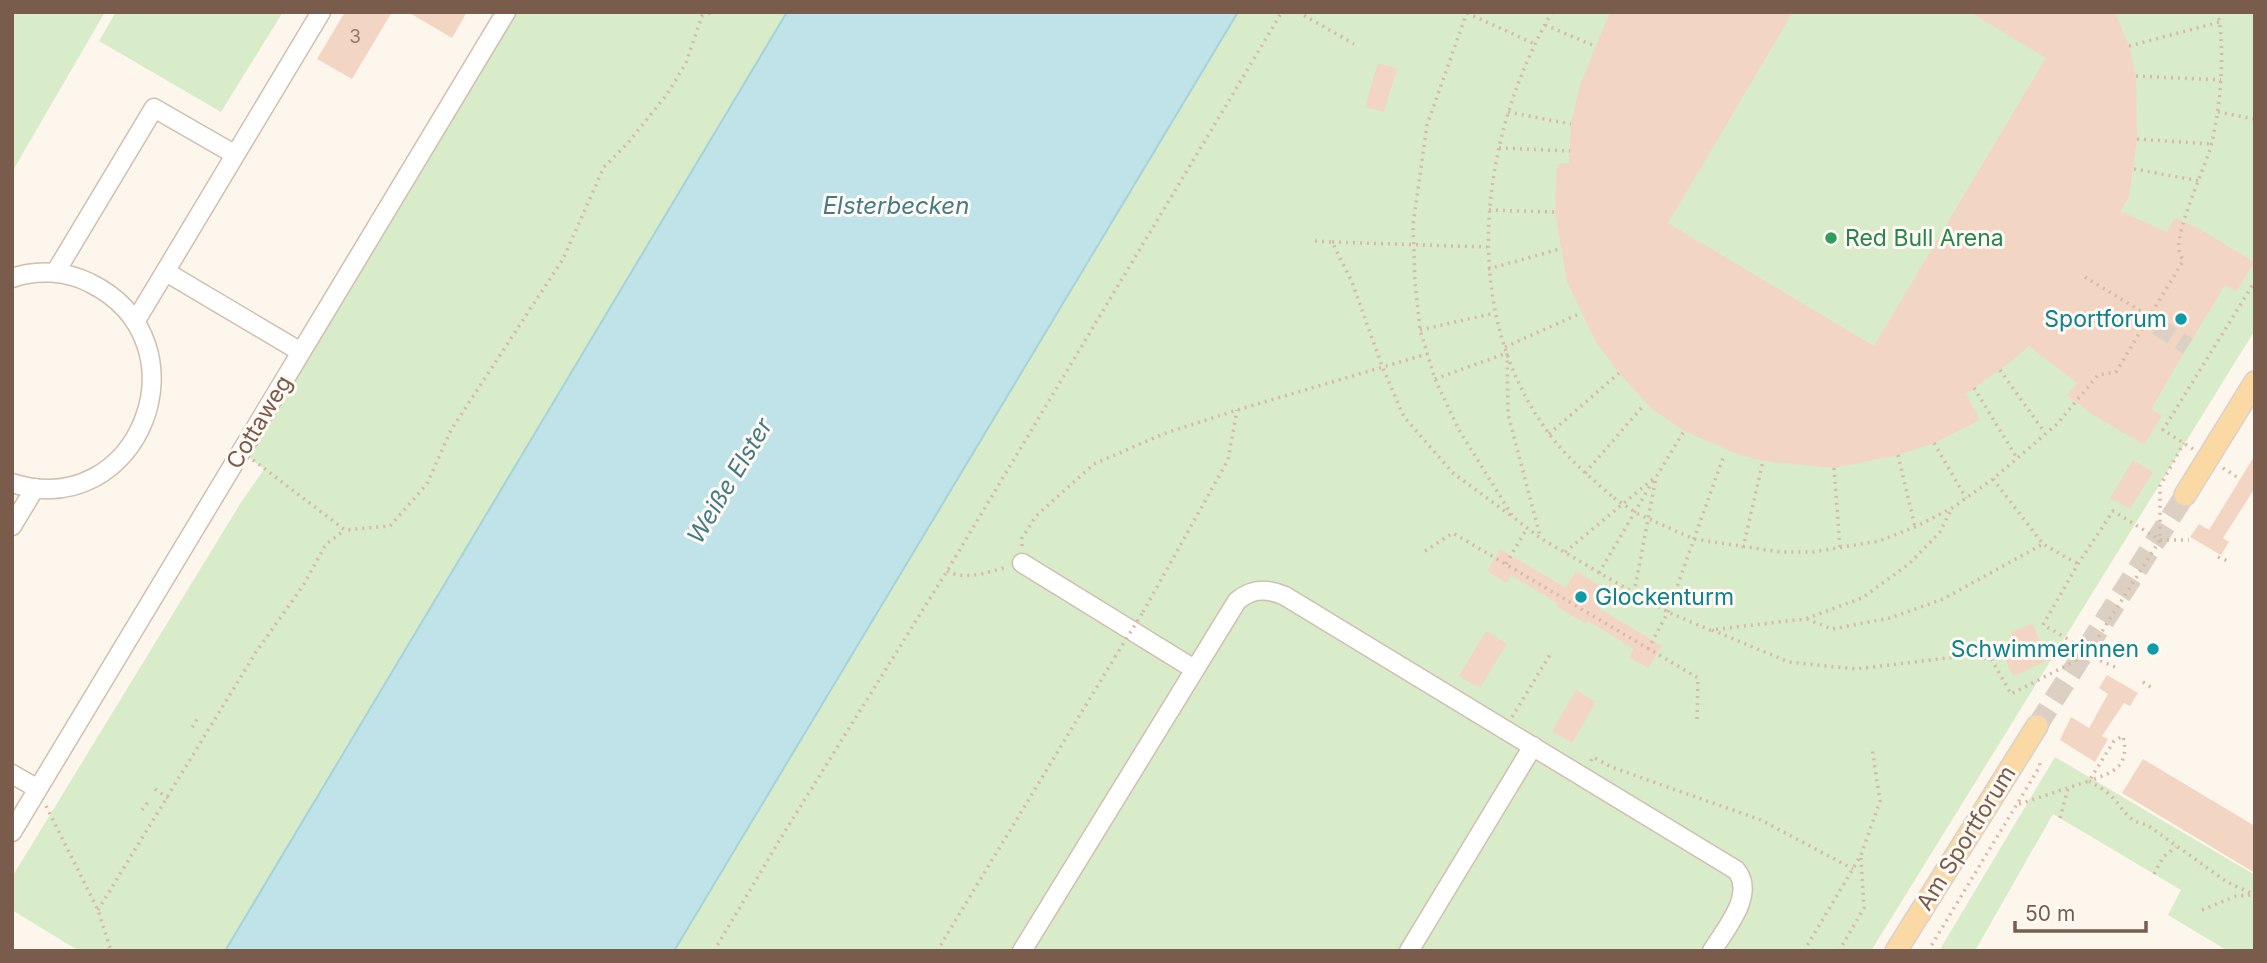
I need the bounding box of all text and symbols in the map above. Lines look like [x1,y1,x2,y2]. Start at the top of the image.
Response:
house number: 3 [349,25,361,48]
water label: Elsterbecken [823,191,969,220]
place label: Red Bull Arena [1845,224,2004,252]
marker: Red Bull Arena [1823,230,1839,246]
place label: Sportforum [2044,305,2167,333]
marker: Sportforum [2173,311,2189,327]
street label: Cottaweg [220,370,298,474]
water label: Weiße Elster [681,412,779,549]
place label: Glockenturm [1595,583,1734,611]
marker: Glockenturm [1573,589,1589,605]
place label: Schwimmerinnen [1951,635,2139,663]
marker: Schwimmerinnen [2145,641,2161,657]
street label: Am Sportforum [1910,761,2022,915]
scale bar [2015,890,2146,934]
text: 50 m [2025,901,2075,926]

